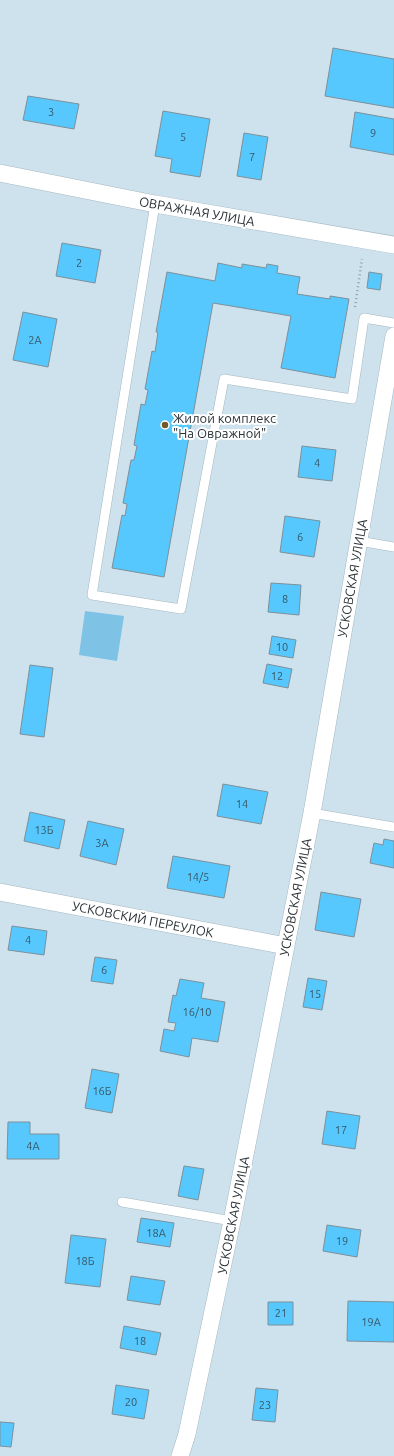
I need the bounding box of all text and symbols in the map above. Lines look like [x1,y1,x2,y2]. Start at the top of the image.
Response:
house number: 3 [48,106,54,118]
house number: 9 [370,127,376,139]
house number: 5 [180,131,186,143]
house number: 7 [249,151,255,163]
street label: ОВРАЖНАЯ УЛИЦА [138,194,256,228]
house number: 2 [76,257,82,269]
house number: 2А [28,334,43,346]
place label: Жилой комплекс "На Овражной" [173,411,276,440]
marker: Жилой комплекс "На Овражной" [160,420,170,430]
house number: 4 [314,457,320,469]
street label: УСКОВСКАЯ УЛИЦА [335,517,369,638]
house number: 6 [297,531,303,543]
house number: 8 [282,593,288,605]
house number: 10 [276,641,288,653]
house number: 12 [271,670,283,682]
house number: 14 [236,798,248,810]
house number: 13Б [34,824,54,836]
street label: УСКОВСКАЯ УЛИЦА [277,836,313,957]
house number: 3А [95,837,110,849]
house number: 14/5 [187,871,209,883]
street label: УСКОВСКИЙ ПЕРЕУЛОК [71,898,215,940]
house number: 4 [25,934,31,946]
house number: 6 [101,964,107,976]
house number: 15 [309,988,321,1000]
house number: 16/10 [183,1006,211,1018]
house number: 16Б [92,1085,112,1097]
house number: 17 [335,1124,347,1136]
house number: 4А [26,1140,41,1152]
street label: УСКОВСКАЯ УЛИЦА [215,1154,251,1275]
house number: 18А [146,1227,167,1239]
house number: 19 [336,1235,348,1247]
house number: 18Б [75,1255,95,1267]
house number: 21 [275,1307,287,1319]
house number: 19А [361,1316,382,1328]
house number: 18 [134,1335,146,1347]
house number: 20 [125,1396,137,1408]
house number: 23 [259,1399,271,1411]

